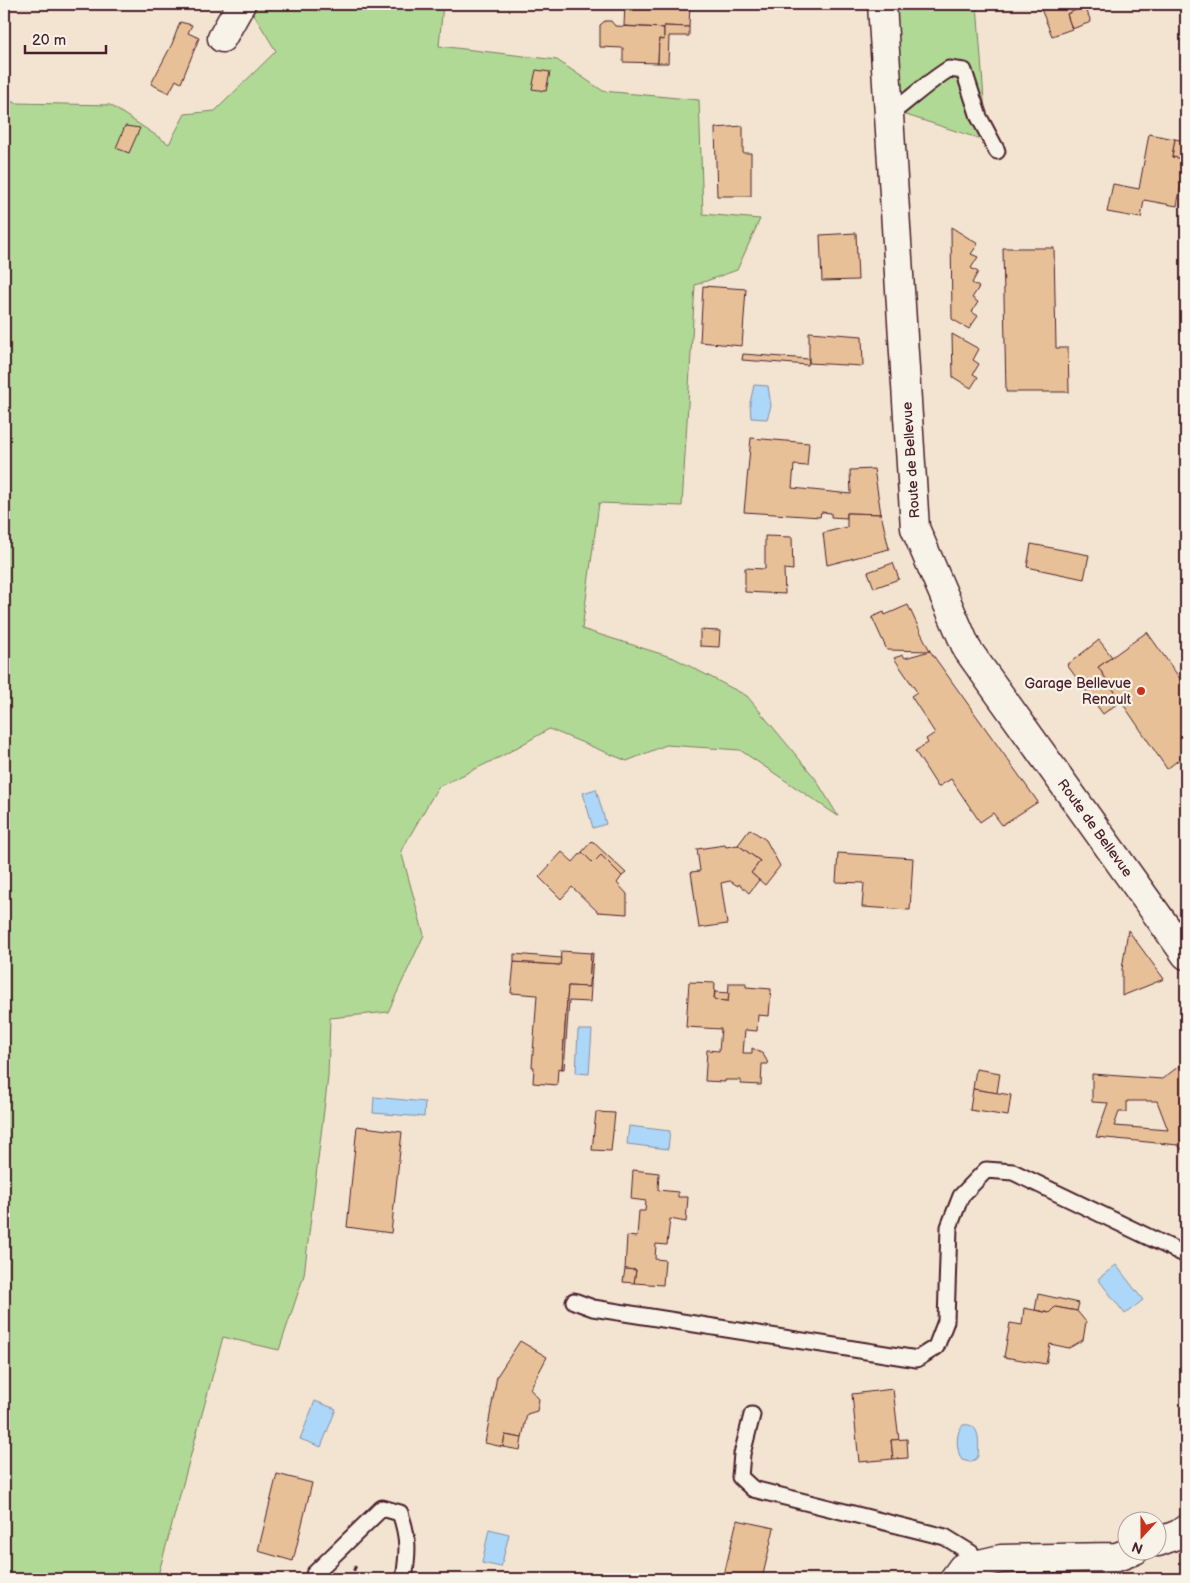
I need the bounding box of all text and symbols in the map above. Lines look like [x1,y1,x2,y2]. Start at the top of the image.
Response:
scale bar [25,22,106,54]
text: 20 m [32,31,66,50]
street label: Route de Bellevue [898,401,924,519]
place label: Garage Bellevue Renault [1025,675,1132,708]
marker: Garage Bellevue Renault [1135,685,1147,697]
street label: Route de Bellevue [1054,776,1136,880]
north arrow [1118,1510,1168,1560]
text: N [1130,1538,1145,1557]

